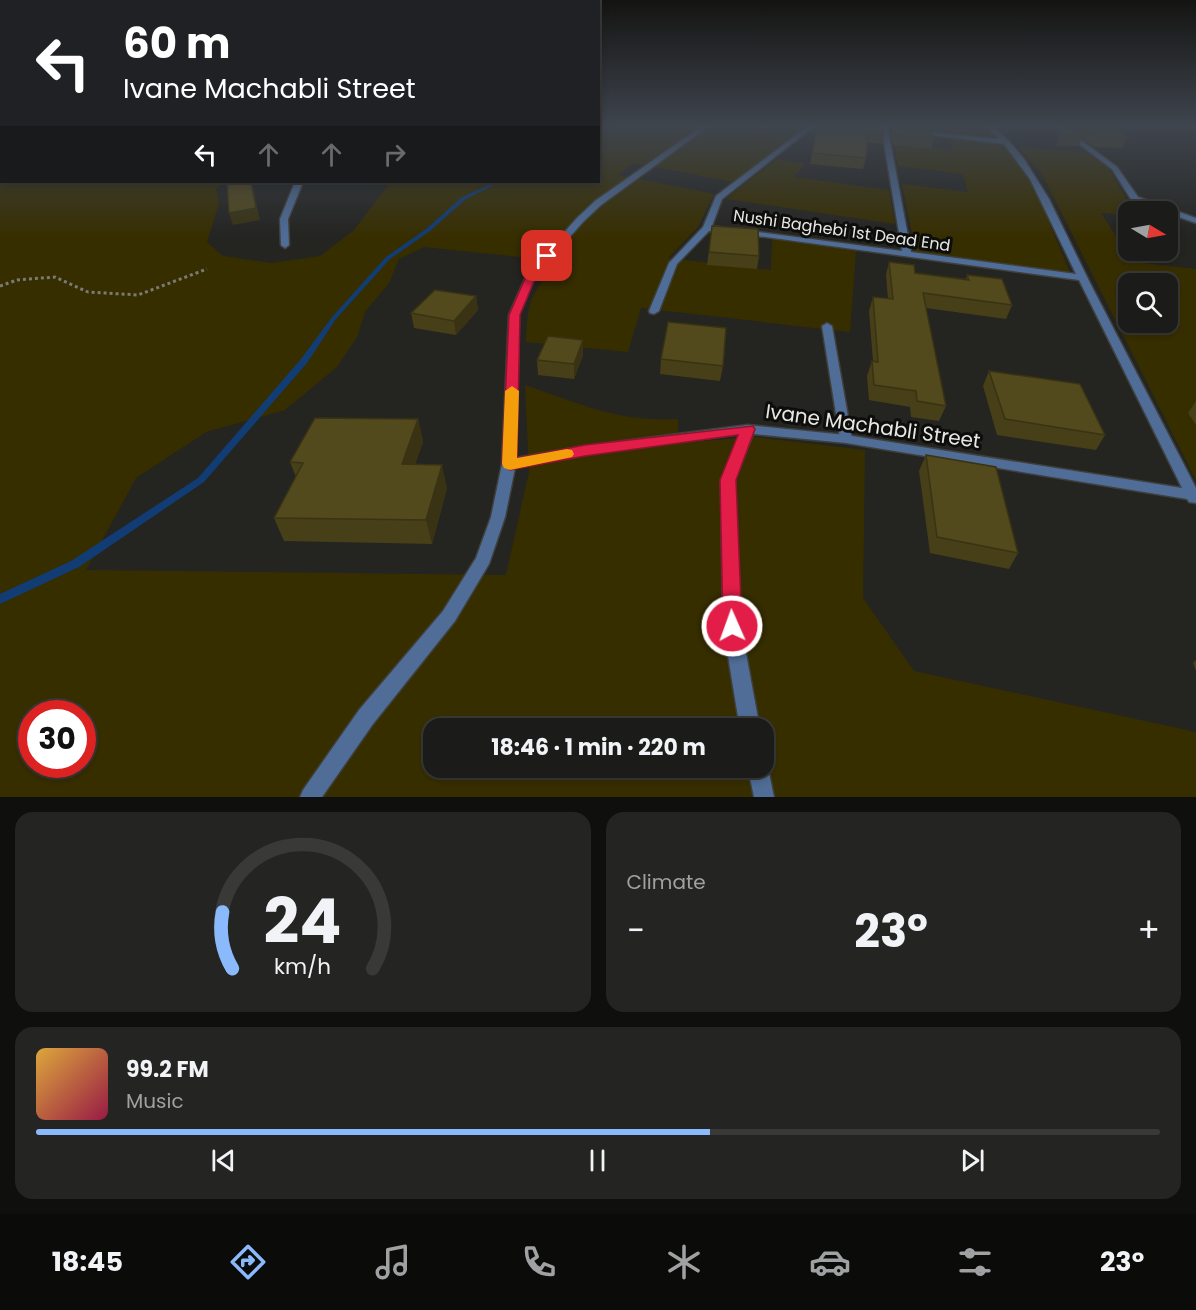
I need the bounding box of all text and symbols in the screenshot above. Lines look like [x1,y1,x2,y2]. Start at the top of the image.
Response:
text: 60 m [123,14,231,73]
icon: left [24,24,102,102]
text: Ivane Machabli Street [123,70,416,107]
icon: left [189,138,222,171]
icon: ahead [252,138,285,171]
icon: ahead [315,138,348,171]
icon: right [378,138,411,171]
north arrow [1118,201,1178,261]
map controls [1118,201,1178,333]
street label: Nushi Baghebi 1st Dead End [732,204,952,257]
pin [521,230,572,281]
icon: arrive [530,239,563,272]
button: search [1118,273,1178,333]
street label: Ivane Machabli Street [764,397,982,455]
position arrow [700,594,764,658]
speed limit sign: 30 [18,700,96,778]
text: 18:46 · 1 min · 220 m [491,732,706,763]
text: Climate [627,868,706,896]
text: 24 [264,877,342,965]
text: 23° [854,900,928,963]
text: − [627,907,645,954]
text: + [1137,907,1160,954]
text: km/h [274,951,331,982]
text: 99.2 FM [126,1054,209,1085]
text: Music [126,1087,184,1115]
icon: previous [207,1144,240,1177]
icon: pause [581,1144,614,1177]
icon: next [956,1144,989,1177]
icon: directions [227,1241,269,1283]
icon: music [372,1241,414,1283]
icon: phone [518,1241,560,1283]
icon: climate [663,1241,705,1283]
icon: car [809,1241,851,1283]
icon: filters [954,1241,996,1283]
text: 18:45 [52,1243,123,1280]
text: 23° [1100,1243,1144,1280]

